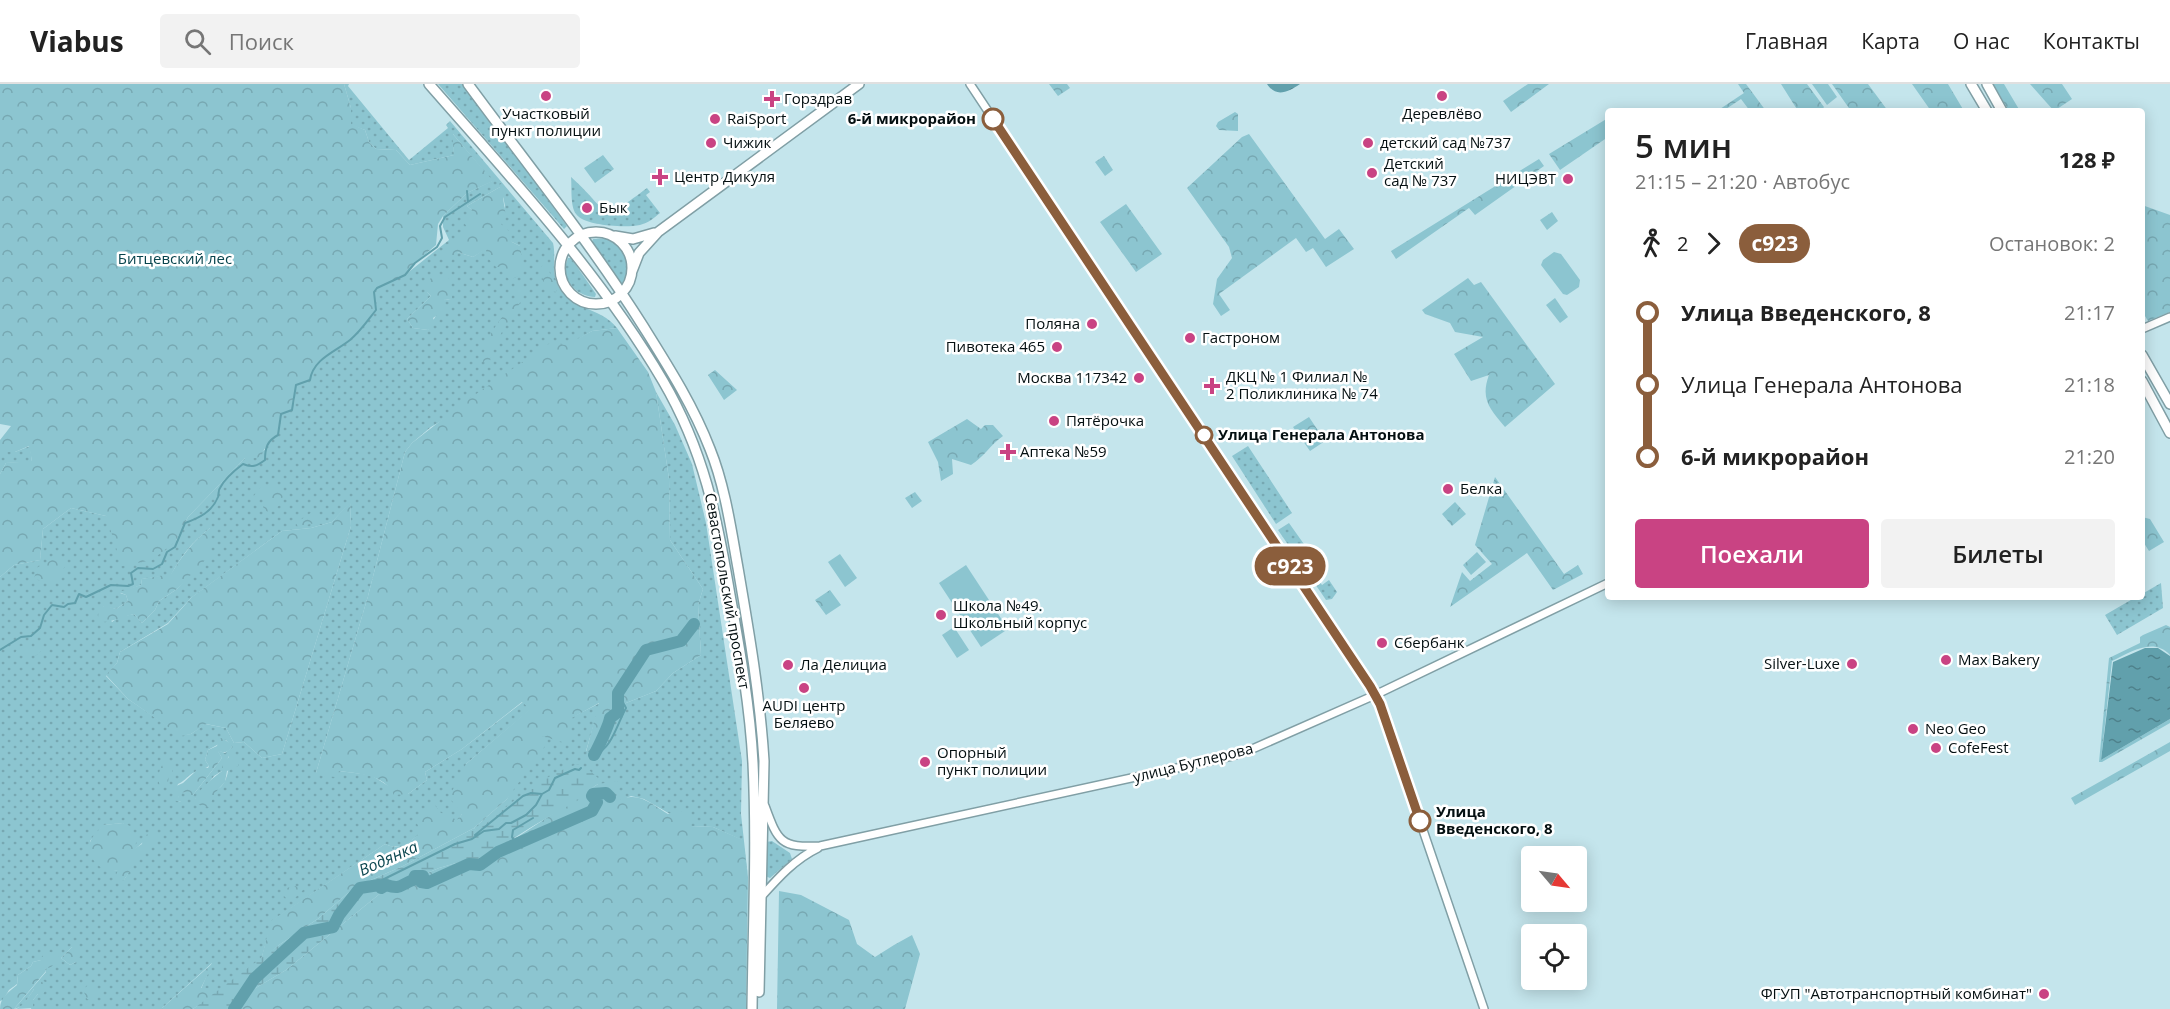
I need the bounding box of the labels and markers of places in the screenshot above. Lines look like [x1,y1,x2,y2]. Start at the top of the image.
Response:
place label: Горздрав [784,88,852,108]
marker: Участковый пункт полиции [539,89,553,103]
marker: Деревлёво [1435,89,1449,103]
marker: Горздрав [765,92,779,106]
place label: Участковый пункт полиции [491,103,601,140]
place label: Деревлёво [1402,103,1482,123]
place label: RaiSport [727,108,786,128]
place label: 6-й микрорайон [848,108,976,128]
marker: 6-й микрорайон [982,108,1004,130]
marker: RaiSport [708,112,722,126]
place label: Чижик [723,132,771,152]
place label: детский сад №737 [1380,132,1511,152]
marker: Чижик [704,136,718,150]
marker: детский сад №737 [1361,136,1375,150]
place label: Детский сад № 737 [1384,153,1457,190]
place label: Центр Дикуля [674,166,775,186]
marker: Детский сад № 737 [1365,166,1379,180]
marker: Центр Дикуля [651,168,669,186]
place label: НИЦЭВТ [1495,168,1557,188]
marker: НИЦЭВТ [1561,172,1575,186]
place label: Бык [599,197,628,217]
marker: Бык [580,201,594,215]
place label: Поляна [1025,313,1080,333]
marker: Поляна [1085,317,1099,331]
place label: Гастроном [1202,327,1280,347]
marker: Гастроном [1183,331,1197,345]
place label: Пивотека 465 [946,336,1045,356]
marker: Пивотека 465 [1050,340,1064,354]
place label: ДКЦ № 1 Филиал № 2 Поликлиника № 74 [1226,366,1378,403]
place label: Москва 117342 [1017,367,1127,387]
marker: Москва 117342 [1132,371,1146,385]
marker: ДКЦ № 1 Филиал № 2 Поликлиника № 74 [1203,377,1221,395]
place label: Пятёрочка [1066,410,1144,430]
marker: Пятёрочка [1047,414,1061,428]
place label: Улица Генерала Антонова [1218,424,1425,444]
marker: Улица Генерала Антонова [1195,426,1213,444]
place label: Аптека №59 [1020,441,1107,461]
marker: Аптека №59 [1001,445,1015,459]
place label: Белка [1460,478,1502,498]
marker: Белка [1441,482,1455,496]
place label: Школа №49. Школьный корпус [953,595,1087,632]
marker: Школа №49. Школьный корпус [934,608,948,622]
place label: Сбербанк [1394,632,1465,652]
marker: Сбербанк [1375,636,1389,650]
place label: Max Bakery [1958,649,2040,669]
place label: Silver-Luxe [1764,653,1840,673]
marker: Max Bakery [1939,653,1953,667]
place label: Ла Делициа [800,654,887,674]
marker: Silver-Luxe [1845,657,1859,671]
marker: Ла Делициа [781,658,795,672]
marker: AUDI центр Беляево [797,681,811,695]
place label: AUDI центр Беляево [763,695,845,732]
place label: Neo Geo [1925,718,1986,738]
marker: Neo Geo [1906,722,1920,736]
place label: CofeFest [1948,737,2009,757]
marker: CofeFest [1929,741,1943,755]
place label: Опорный пункт полиции [937,742,1047,779]
marker: Опорный пункт полиции [918,755,932,769]
place label: Улица Введенского, 8 [1436,801,1553,838]
marker: Улица Введенского, 8 [1409,810,1431,832]
place label: ФГУП "Автотранспортный комбинат" [1761,983,2032,1003]
marker: ФГУП "Автотранспортный комбинат" [2037,987,2051,1001]

